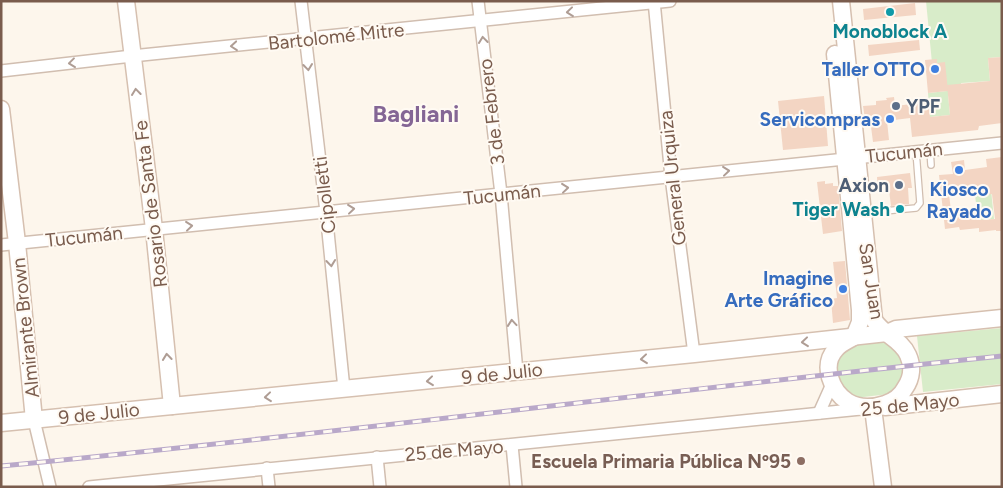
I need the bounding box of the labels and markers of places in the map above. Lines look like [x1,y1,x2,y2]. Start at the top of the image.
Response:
marker: Monoblock A [884,6,896,18]
place label: Monoblock A [833,20,948,43]
place label: Taller OTTO [822,58,925,81]
marker: Taller OTTO [929,63,941,75]
place label: YPF [906,95,940,118]
marker: YPF [890,100,902,112]
place label: Servicompras [760,108,880,131]
marker: Servicompras [884,113,896,125]
marker: Kiosco Rayado [953,164,965,176]
place label: Axion [838,174,889,197]
place label: Kiosco Rayado [926,178,992,223]
marker: Axion [893,179,905,191]
place label: Tiger Wash [793,198,890,221]
marker: Tiger Wash [894,203,906,215]
place label: Imagine Arte Gráfico [725,267,833,312]
marker: Imagine Arte Gráfico [837,283,849,295]
place label: Escuela Primaria Pública Nº95 [531,450,791,473]
marker: Escuela Primaria Pública Nº95 [795,455,807,467]

